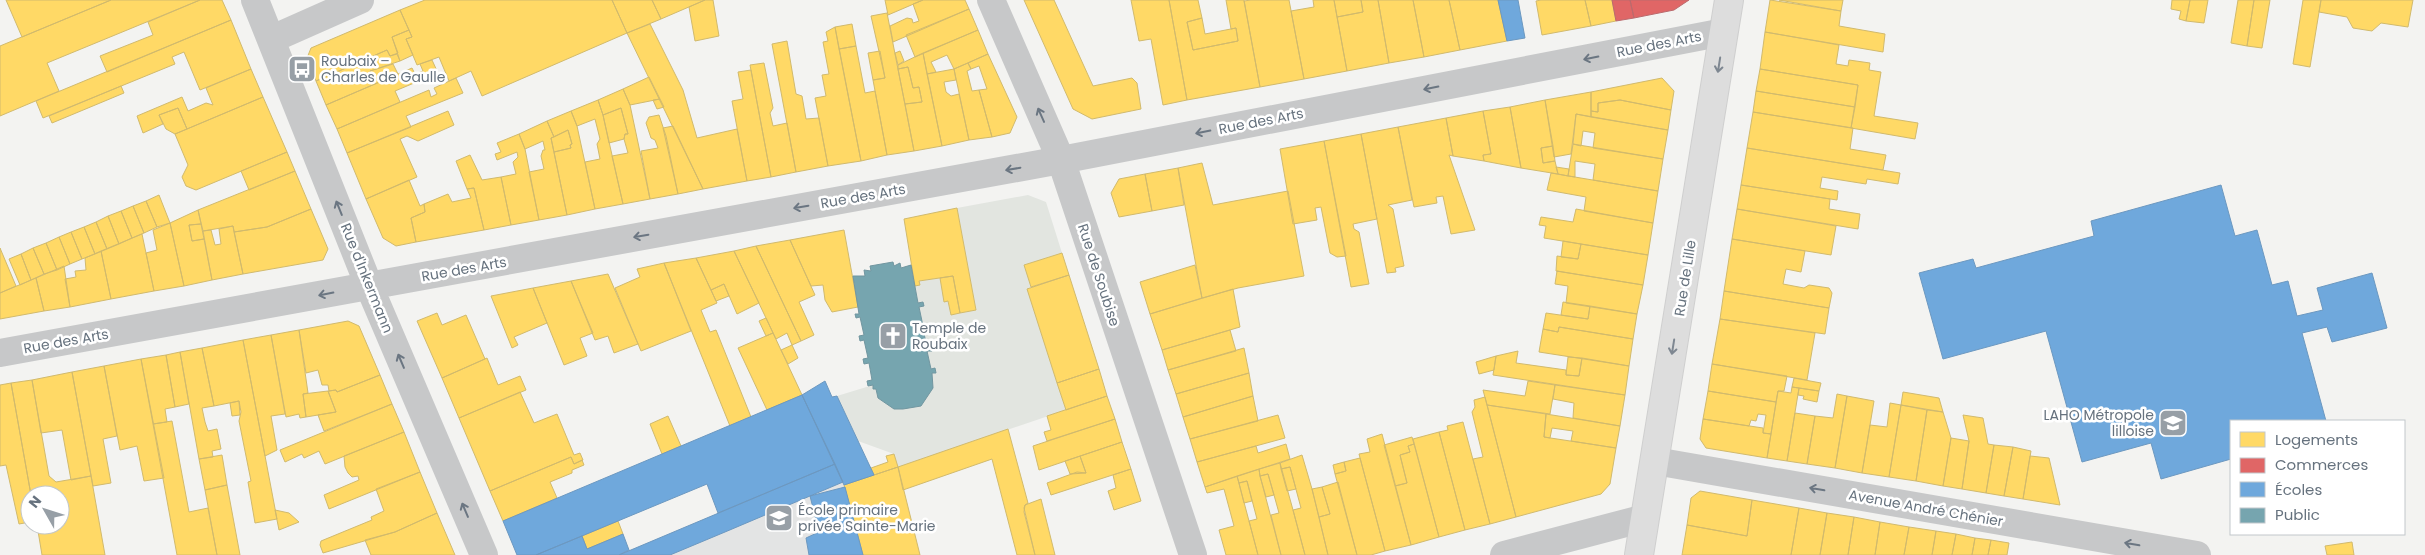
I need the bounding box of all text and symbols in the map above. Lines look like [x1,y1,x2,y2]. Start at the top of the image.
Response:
street label: Rue des Arts [1615,26,1703,62]
place label: Roubaix – Charles de Gaulle [321,51,446,87]
one-way arrow [1583,53,1599,63]
bus stop icon: Roubaix – Charles de Gaulle [287,54,317,84]
one-way arrow [1714,57,1724,73]
one-way arrow [1423,84,1439,94]
street label: Rue des Arts [1217,103,1305,139]
one-way arrow [1036,108,1046,123]
one-way arrow [1195,128,1211,138]
one-way arrow [1005,164,1021,174]
street label: Rue des Arts [819,179,907,213]
one-way arrow [334,201,343,216]
one-way arrow [793,203,809,213]
street label: Rue d'Inkermann [336,220,398,336]
street label: Rue de Soubise [1073,221,1125,329]
one-way arrow [634,232,650,242]
street label: Rue de Lille [1669,238,1701,318]
street label: Rue des Arts [420,252,508,286]
one-way arrow [319,290,335,300]
place label: Temple de Roubaix [912,318,986,354]
church icon: Temple de Roubaix [878,321,908,351]
street label: Rue des Arts [22,324,110,358]
one-way arrow [1668,338,1678,354]
one-way arrow [396,354,406,369]
place label: LAHO Métropole lilloise [2044,405,2154,441]
school or university icon: LAHO Métropole lilloise [2158,408,2188,438]
legend [2230,420,2405,535]
text: Logements [2275,429,2358,450]
text: Commerces [2275,454,2368,475]
text: Écoles [2275,479,2322,500]
one-way arrow [1809,484,1825,494]
north arrow [20,485,70,535]
street label: Avenue André Chénier [1847,485,2005,531]
text: N [24,491,46,512]
place label: École primaire privée Sainte-Marie [798,500,936,536]
one-way arrow [460,503,469,518]
school or university icon: École primaire privée Sainte-Marie [764,503,794,533]
text: Public [2275,504,2320,525]
one-way arrow [2125,538,2141,548]

